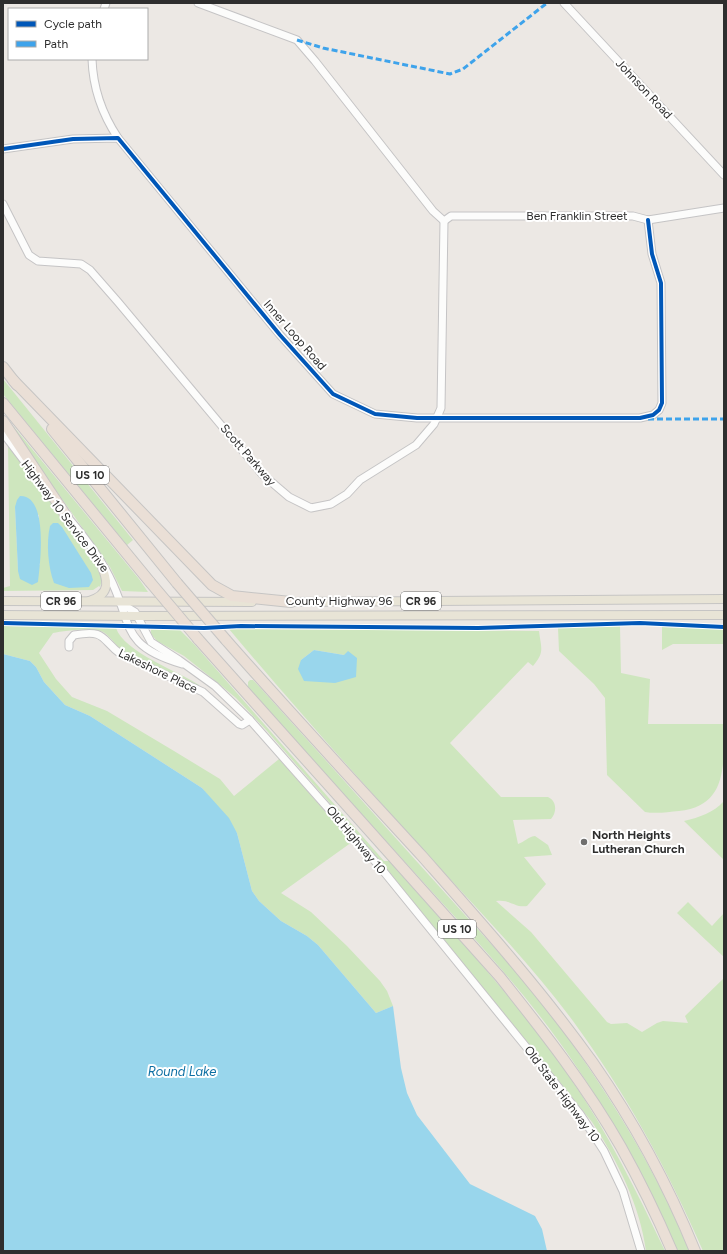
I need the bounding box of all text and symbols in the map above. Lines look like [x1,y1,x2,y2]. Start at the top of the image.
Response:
legend [8,8,148,60]
text: Cycle path [44,17,102,31]
text: Path [44,37,68,51]
street label: Johnson Road [613,56,675,122]
street label: Ben Franklin Street [526,209,628,223]
street label: Inner Loop Road [261,297,329,373]
street label: Scott Parkway [217,421,279,489]
street label: Highway 10 Service Drive [18,457,112,575]
road number: US 10 [71,466,109,484]
road number: CR 96 [41,592,81,610]
road number: CR 96 [401,592,441,610]
street label: County Highway 96 [286,594,392,608]
street label: Lakeshore Place [116,646,200,696]
street label: Old Highway 10 [323,803,389,877]
place label: North Heights Lutheran Church [592,828,685,856]
marker: North Heights Lutheran Church [579,837,589,847]
road number: US 10 [438,920,476,938]
street label: Old State Highway 10 [521,1043,603,1145]
water label: Round Lake [148,1064,216,1079]

